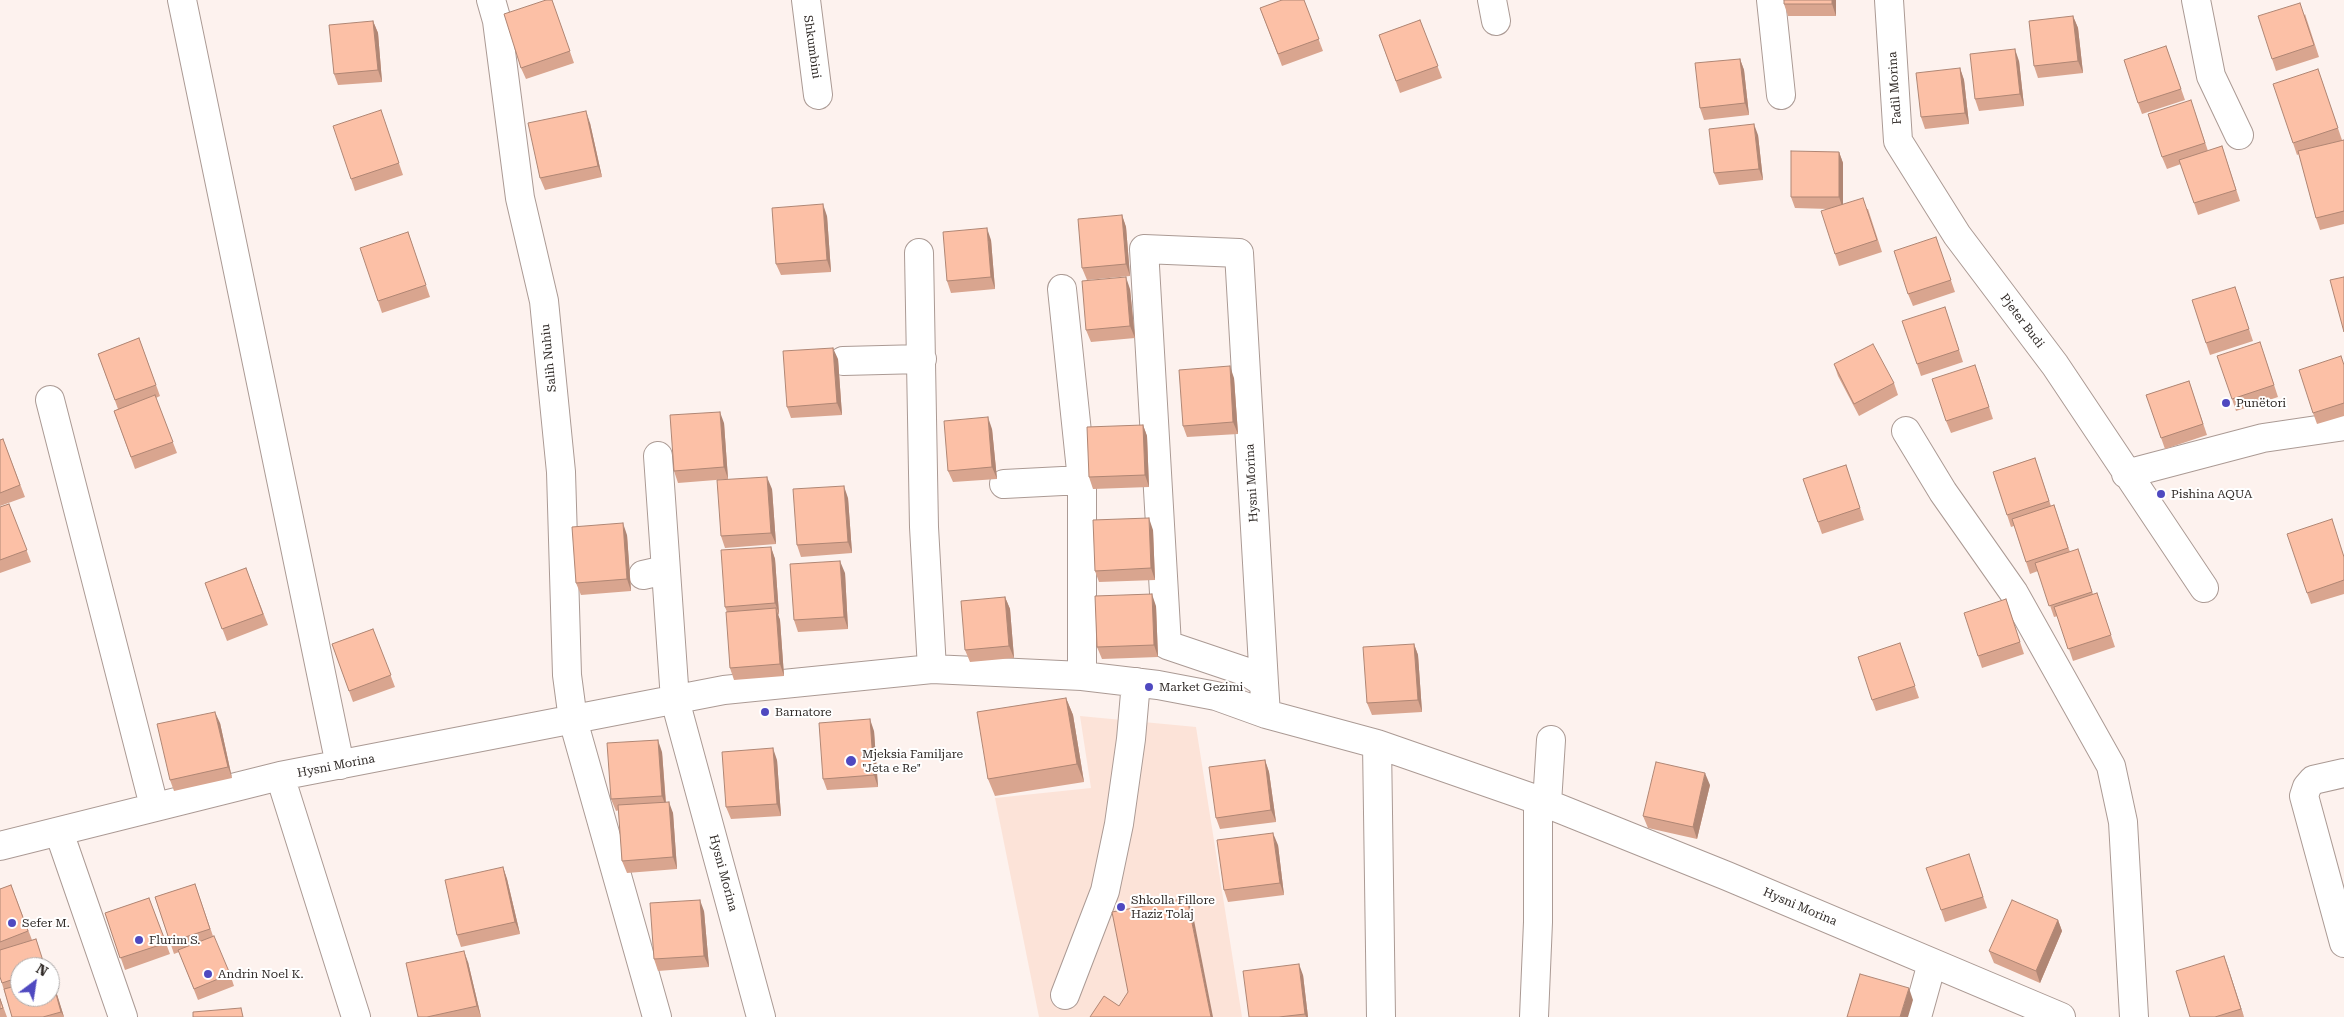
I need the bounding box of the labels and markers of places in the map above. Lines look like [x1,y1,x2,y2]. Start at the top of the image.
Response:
place label: Punëtori [2236,396,2286,410]
marker: Punëtori [2220,397,2232,409]
place label: Pishina AQUA [2171,487,2252,501]
marker: Pishina AQUA [2155,488,2167,500]
place label: Market Gezimi [1159,680,1243,694]
marker: Market Gezimi [1143,681,1155,693]
place label: Barnatore [775,705,832,719]
marker: Barnatore [759,706,771,718]
place label: Mjeksia Familjare "Jeta e Re" [862,747,963,775]
marker: Mjeksia Familjare "Jeta e Re" [844,754,858,768]
place label: Shkolla Fillore Haziz Tolaj [1131,893,1215,921]
marker: Shkolla Fillore Haziz Tolaj [1115,901,1127,913]
place label: Sefer M. [22,916,70,930]
marker: Sefer M. [6,917,18,929]
place label: Flurim S. [149,933,200,947]
marker: Flurim S. [133,934,145,946]
place label: Andrin Noel K. [218,967,303,981]
marker: Andrin Noel K. [202,968,214,980]

